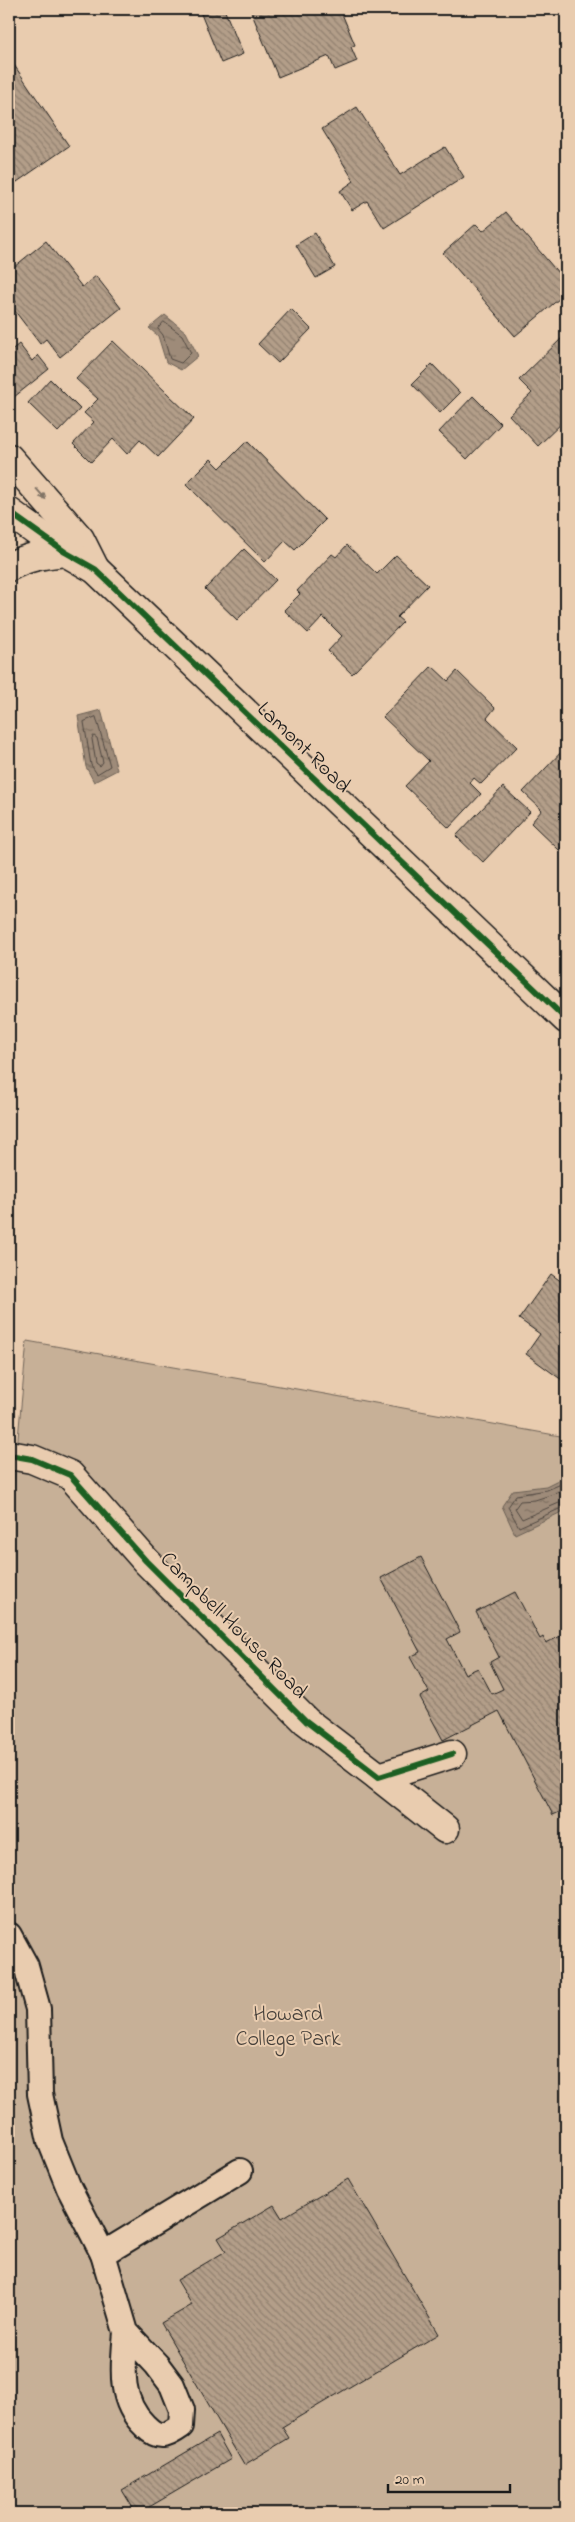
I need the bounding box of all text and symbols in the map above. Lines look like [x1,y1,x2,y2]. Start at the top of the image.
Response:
one-way arrow [35,488,47,500]
street label: Lamont Road [249,695,357,801]
street label: Campbell House Road [152,1545,314,1707]
park label: Howard College Park [235,1999,341,2057]
scale bar [388,2462,510,2494]
text: 20 m [395,2469,425,2491]

